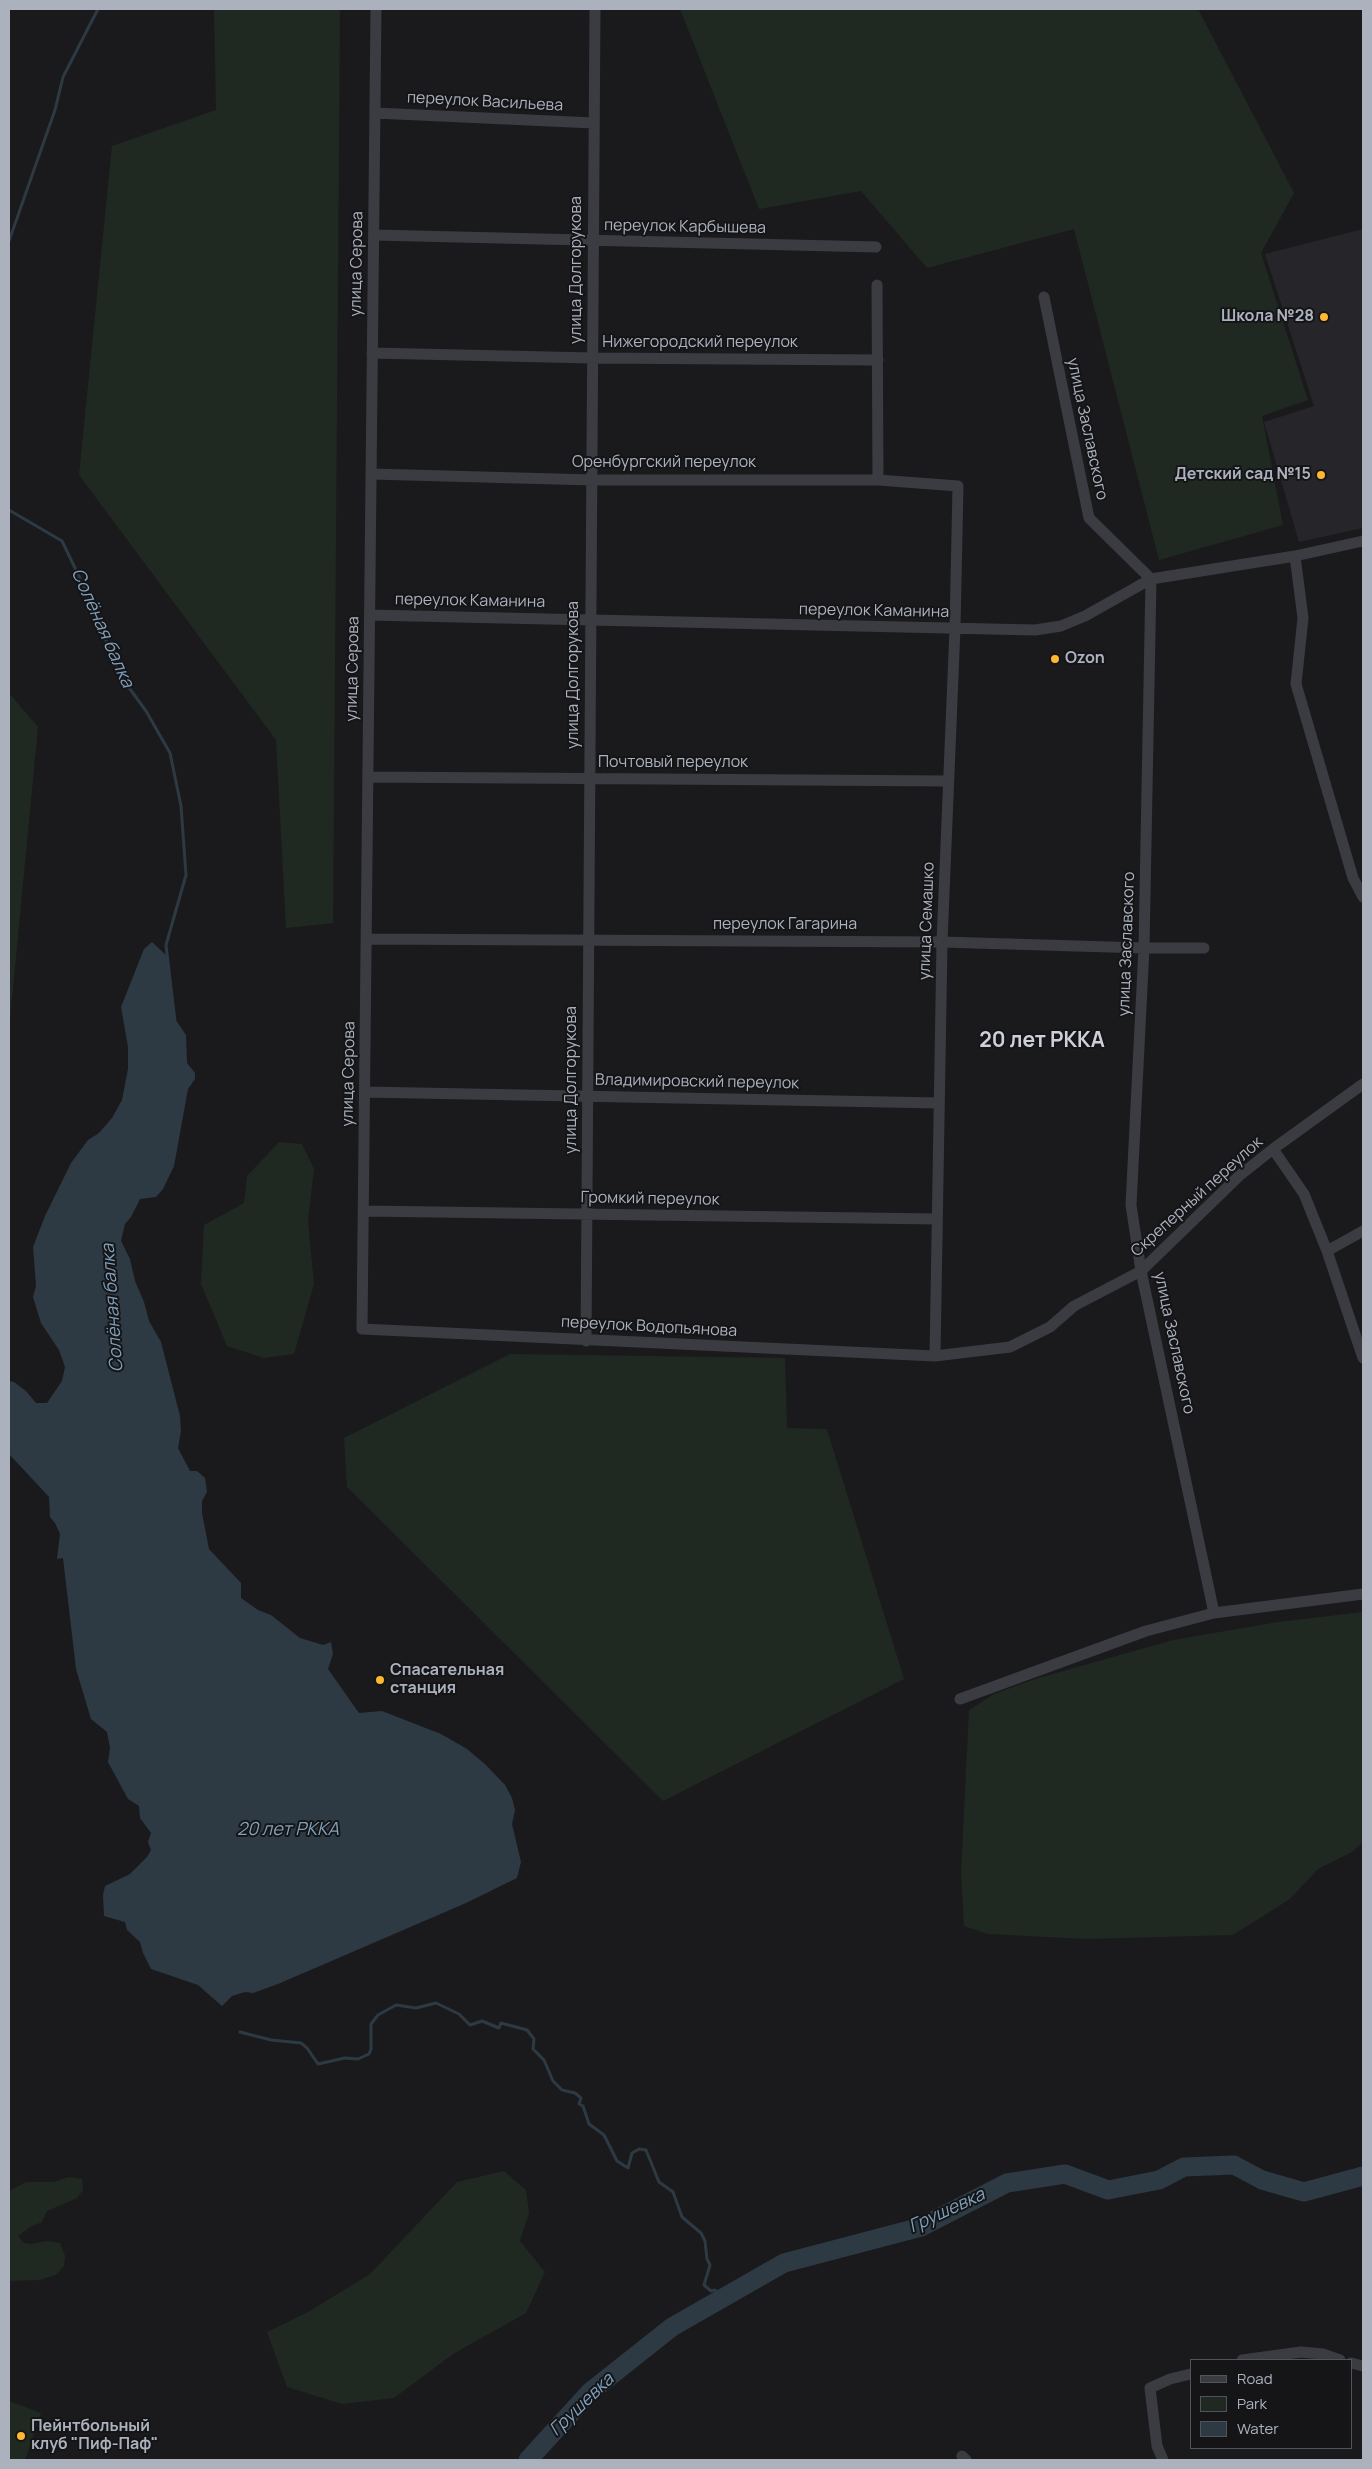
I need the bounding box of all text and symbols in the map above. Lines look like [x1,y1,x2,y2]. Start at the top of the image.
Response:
street label: переулок Васильева [406,88,564,116]
street label: улица Долгорукова [567,196,587,344]
street label: улица Серова [346,211,368,317]
street label: переулок Карбышева [604,216,766,238]
place label: Школа №28 [1221,307,1314,327]
marker: Школа №28 [1318,311,1330,323]
street label: Нижегородский переулок [602,333,798,353]
street label: улица Заславского [1063,356,1111,502]
street label: Оренбургский переулок [572,453,756,473]
place label: Детский сад №15 [1175,465,1311,485]
marker: Детский сад №15 [1315,469,1327,481]
water label: Солёная балка [66,565,138,691]
street label: переулок Каманина [395,590,545,612]
street label: переулок Каманина [799,600,949,622]
street label: улица Долгорукова [564,601,584,749]
street label: улица Серова [342,616,364,722]
place label: Ozon [1065,649,1105,669]
marker: Ozon [1049,653,1061,665]
street label: Почтовый переулок [598,753,748,773]
street label: улица Семашко [915,862,939,980]
street label: улица Заславского [1115,871,1139,1017]
street label: переулок Гагарина [713,915,857,935]
street label: улица Долгорукова [562,1006,582,1154]
street label: улица Серова [338,1021,360,1127]
district label: 20 лет РККА [979,1028,1105,1054]
street label: Владимировский переулок [595,1071,799,1093]
street label: Скреперный переулок [1127,1133,1267,1261]
street label: Громкий переулок [580,1188,720,1210]
water label: Солёная балка [98,1243,128,1373]
street label: улица Заславского [1150,1270,1198,1416]
street label: переулок Водопьянова [561,1313,737,1341]
place label: Спасательная станция [390,1661,504,1699]
marker: Спасательная станция [374,1674,386,1686]
water label: 20 лет РККА [237,1819,339,1841]
water label: Грушевка [906,2184,988,2238]
legend [1190,2359,1352,2449]
text: Road [1237,2368,1273,2389]
water label: Грушевка [545,2369,619,2441]
text: Park [1237,2393,1267,2414]
place label: Пейнтбольный клуб "Пиф-Паф" [31,2417,158,2455]
text: Water [1237,2418,1279,2439]
marker: Пейнтбольный клуб "Пиф-Паф" [15,2430,27,2442]

